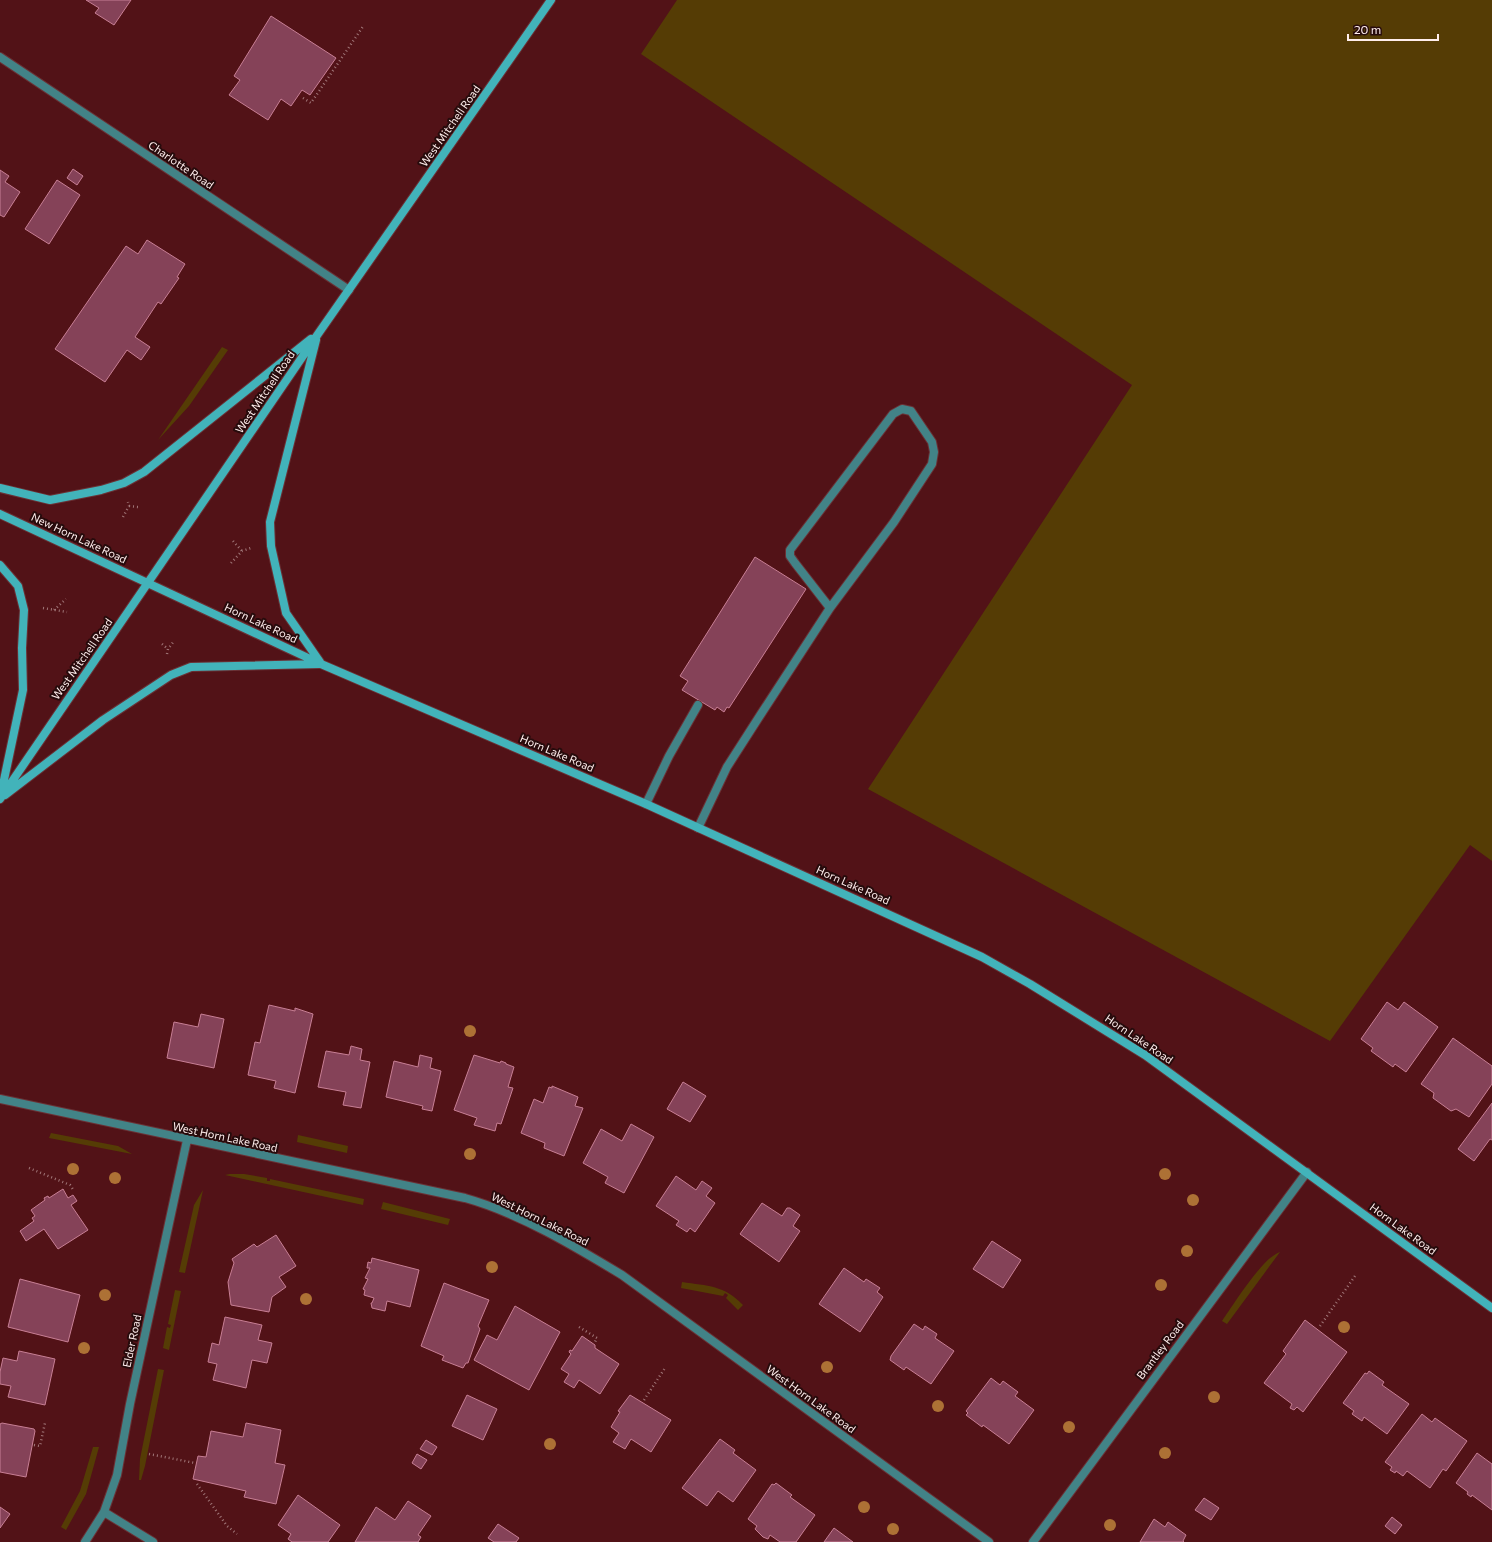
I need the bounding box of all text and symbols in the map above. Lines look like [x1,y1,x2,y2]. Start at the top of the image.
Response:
scale bar [1348,16,1438,42]
text: 20 m [1354,22,1381,36]
street label: West Mitchell Road [417,82,483,169]
street label: Charlotte Road [146,138,216,191]
street label: West Mitchell Road [232,348,297,435]
street label: New Horn Lake Road [29,510,129,565]
street label: Horn Lake Road [223,600,300,645]
street label: West Mitchell Road [49,615,115,702]
street label: Horn Lake Road [518,731,596,774]
street label: Horn Lake Road [814,863,892,907]
street label: Horn Lake Road [1103,1011,1176,1066]
street label: West Horn Lake Road [172,1119,279,1154]
street label: West Horn Lake Road [489,1189,591,1248]
street label: Horn Lake Road [1368,1200,1439,1257]
street label: Elder Road [120,1313,143,1368]
street label: Brantley Road [1133,1318,1186,1382]
street label: West Horn Lake Road [764,1362,858,1435]

